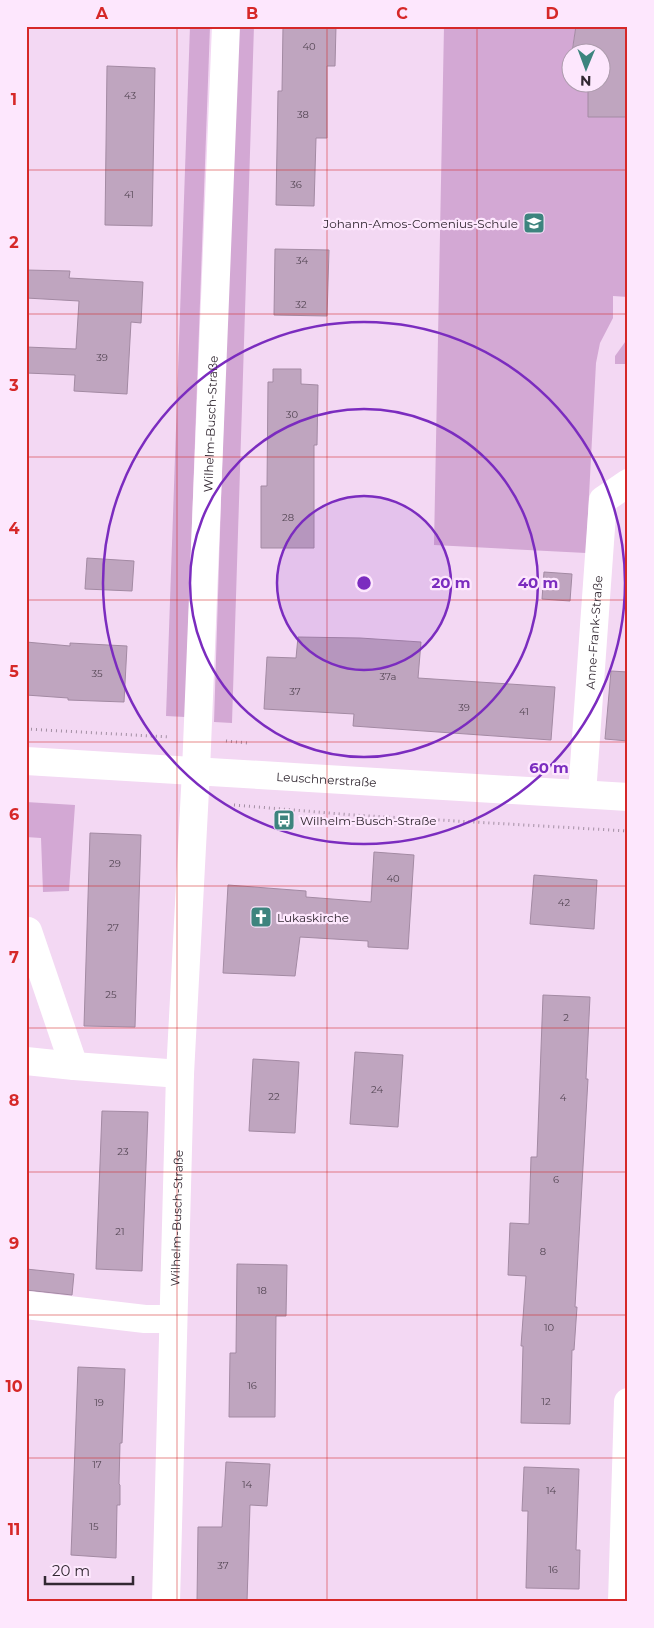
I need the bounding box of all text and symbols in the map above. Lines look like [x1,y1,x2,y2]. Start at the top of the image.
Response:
text: A [95,4,109,23]
text: B [246,4,258,23]
text: C [396,4,408,23]
text: D [545,4,559,23]
house number: 40 [302,40,316,53]
north arrow [562,42,612,92]
text: N [580,72,592,90]
house number: 43 [124,89,136,102]
text: 1 [11,90,17,109]
house number: 38 [297,108,309,121]
house number: 36 [290,178,302,191]
house number: 41 [124,188,134,201]
school or university icon: Johann-Amos-Comenius-Schule [522,211,546,235]
place label: Johann-Amos-Comenius-Schule [322,216,518,231]
text: 2 [9,233,19,252]
house number: 34 [296,254,309,267]
house number: 32 [295,298,307,311]
house number: 39 [96,351,108,364]
street label: Wilhelm-Busch-Straße [200,355,220,492]
text: 3 [8,376,19,395]
house number: 30 [286,408,299,421]
house number: 28 [282,511,294,524]
text: 4 [8,519,20,538]
text: 20 m [431,573,471,592]
text: 40 m [518,573,558,592]
centre of rings [355,574,373,592]
street label: Anne-Frank-Straße [582,575,605,690]
text: 5 [9,662,19,681]
house number: 35 [91,667,103,680]
house number: 37a [380,670,396,683]
house number: 37 [289,685,301,698]
house number: 39 [458,701,470,714]
house number: 41 [519,705,529,718]
text: 60 m [529,758,569,777]
street label: Leuschnerstraße [276,768,377,789]
text: 6 [9,805,19,824]
bus stop icon: Wilhelm-Busch-Straße [272,808,296,832]
place label: Wilhelm-Busch-Straße [300,813,437,828]
house number: 29 [109,857,121,870]
house number: 40 [386,872,400,885]
house number: 42 [558,896,570,909]
church icon: Lukaskirche [249,905,273,929]
place label: Lukaskirche [277,910,349,925]
house number: 27 [107,921,119,934]
text: 7 [9,948,19,967]
house number: 25 [105,988,117,1001]
house number: 2 [563,1011,569,1024]
house number: 24 [371,1083,383,1096]
house number: 22 [268,1090,280,1103]
text: 8 [9,1091,19,1110]
house number: 4 [560,1091,567,1104]
house number: 23 [117,1145,129,1158]
street label: Wilhelm-Busch-Straße [167,1150,185,1287]
house number: 6 [553,1173,559,1186]
house number: 21 [115,1225,125,1238]
text: 9 [9,1234,19,1253]
house number: 8 [540,1245,546,1258]
house number: 18 [257,1284,267,1297]
house number: 10 [544,1321,554,1334]
text: 10 [5,1377,23,1396]
house number: 16 [247,1379,257,1392]
house number: 12 [541,1395,551,1408]
house number: 19 [94,1396,104,1409]
house number: 17 [92,1458,102,1471]
house number: 14 [242,1478,252,1491]
house number: 14 [546,1484,556,1497]
text: 11 [8,1520,20,1539]
house number: 15 [89,1520,99,1533]
scale bar [45,1553,132,1585]
house number: 37 [217,1559,229,1572]
text: 20 m [52,1561,90,1580]
house number: 16 [548,1563,558,1576]

